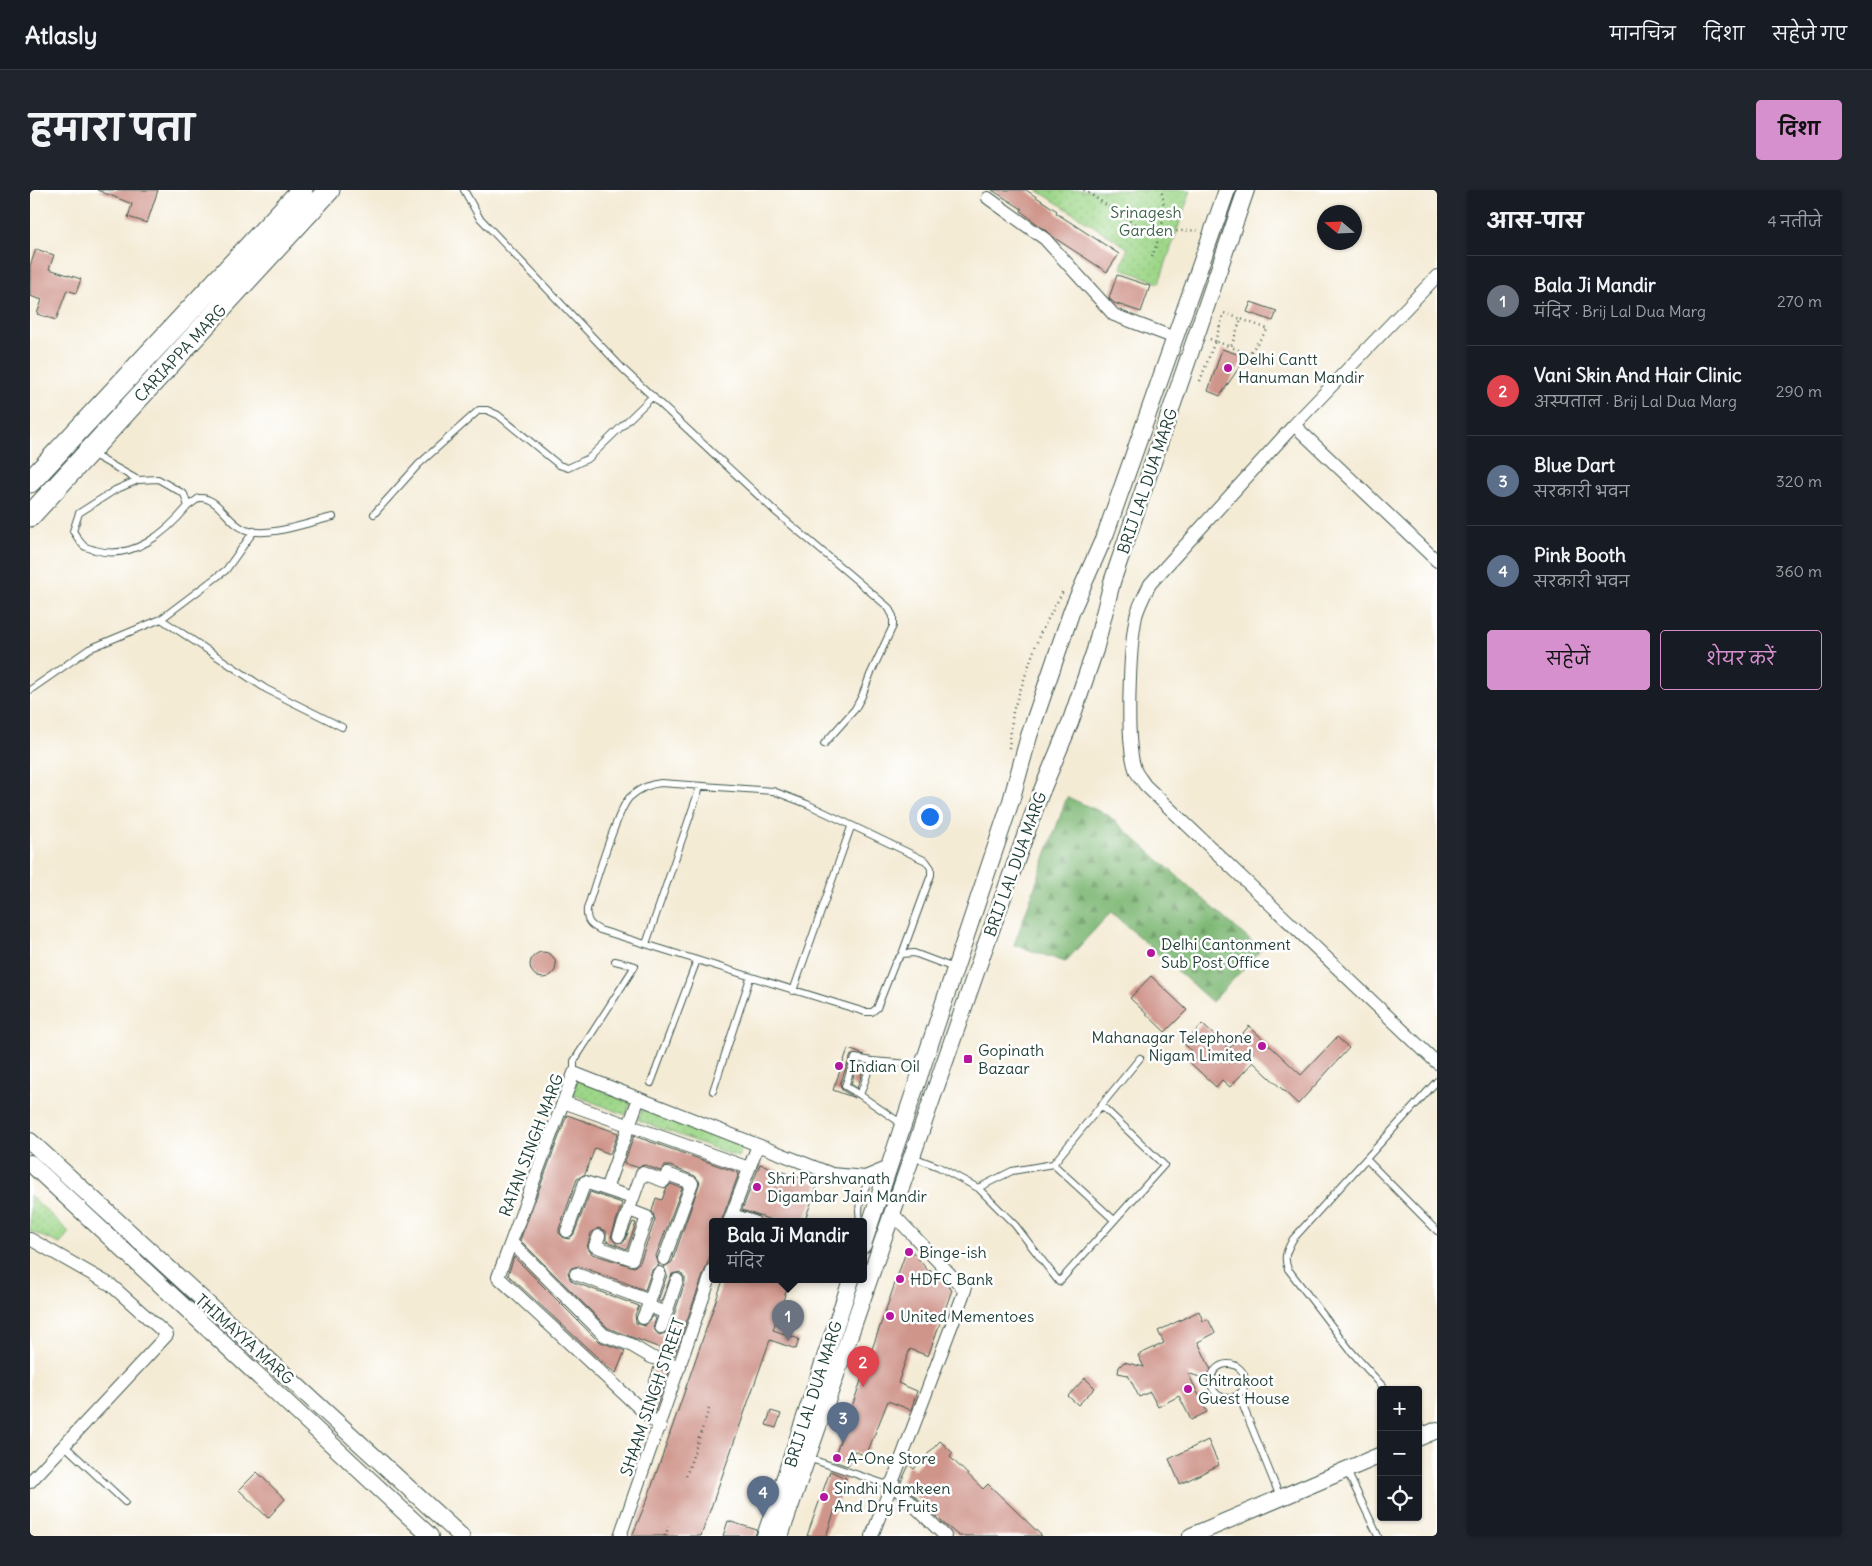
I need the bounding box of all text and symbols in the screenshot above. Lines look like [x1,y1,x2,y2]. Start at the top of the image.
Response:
text: Atlasly [25,20,97,50]
text: मानचित्र [1610,22,1676,45]
text: दिशा [1704,22,1745,45]
text: सहेजे गए [1773,22,1847,45]
button: दिशा [1756,100,1842,160]
text: हमारा पता [30,105,194,149]
park label: Srinagesh Garden [1110,202,1182,240]
north arrow [1317,205,1362,250]
text: आस-पास [1487,207,1584,234]
text: 4 नतीजे [1767,211,1822,231]
text: Bala Ji Mandir [1534,273,1656,297]
text: 1 [1500,291,1506,311]
text: 270 m [1777,291,1822,311]
street label: CARIAPPA MARG [130,300,230,406]
text: मंदिर · Brij Lal Dua Marg [1534,301,1706,321]
place label: Delhi Cantt Hanuman Mandir [1238,349,1365,387]
marker: Delhi Cantt Hanuman Mandir [1222,362,1234,374]
text: Vani Skin And Hair Clinic [1534,363,1742,387]
text: 2 [1499,381,1507,401]
text: 290 m [1776,381,1822,401]
text: अस्पताल · Brij Lal Dua Marg [1534,391,1737,411]
street label: BRIJ LAL DUA MARG [1113,406,1181,556]
text: Blue Dart [1534,453,1615,477]
text: 3 [1498,471,1508,491]
text: 320 m [1776,471,1822,491]
text: सरकारी भवन [1534,481,1629,501]
text: Pink Booth [1534,543,1626,567]
text: 4 [1498,561,1508,581]
text: 360 m [1775,561,1822,581]
text: सरकारी भवन [1534,571,1629,591]
button: सहेजें [1487,630,1650,690]
button: शेयर करें [1660,630,1822,690]
street label: BRIJ LAL DUA MARG [980,789,1050,939]
your location [917,804,943,830]
place label: Delhi Cantonment Sub Post Office [1161,934,1291,972]
marker: Delhi Cantonment Sub Post Office [1145,947,1157,959]
place label: Mahanagar Telephone Nigam Limited [1092,1027,1252,1065]
place label: Gopinath Bazaar [978,1040,1044,1078]
marker: Mahanagar Telephone Nigam Limited [1256,1040,1268,1052]
marker: Gopinath Bazaar [962,1053,974,1065]
place label: Indian Oil [849,1056,920,1076]
marker: Indian Oil [833,1060,845,1072]
street label: RATAN SINGH MARG [495,1071,567,1219]
place label: Shri Parshvanath Digambar Jain Mandir [767,1168,927,1206]
marker: Shri Parshvanath Digambar Jain Mandir [751,1181,763,1193]
popup [709,1218,867,1283]
text: Bala Ji Mandir [727,1223,849,1247]
place label: Binge-ish [919,1242,987,1262]
marker: Binge-ish [903,1246,915,1258]
text: मंदिर [727,1251,764,1271]
place label: HDFC Bank [910,1269,993,1289]
marker: HDFC Bank [894,1273,906,1285]
street label: THIMAYYA MARG [192,1290,298,1388]
pin: 1 [772,1300,804,1341]
place label: United Mementoes [900,1306,1034,1326]
marker: United Mementoes [884,1310,896,1322]
street label: SHAAM SINGH STREET [616,1315,688,1479]
street label: BRIJ LAL DUA MARG [780,1318,846,1470]
pin: 2 [847,1346,879,1387]
place label: Chitrakoot Guest House [1198,1370,1290,1408]
marker: Chitrakoot Guest House [1182,1383,1194,1395]
map controls [1377,1386,1422,1521]
button: + [1377,1386,1422,1431]
pin: 3 [827,1402,859,1443]
button: − [1377,1431,1422,1476]
place label: A-One Store [847,1448,936,1468]
marker: A-One Store [831,1452,843,1464]
pin: 4 [747,1476,779,1517]
button: locate [1377,1476,1422,1521]
place label: Sindhi Namkeen And Dry Fruits [834,1478,950,1516]
marker: Sindhi Namkeen And Dry Fruits [818,1491,830,1503]

